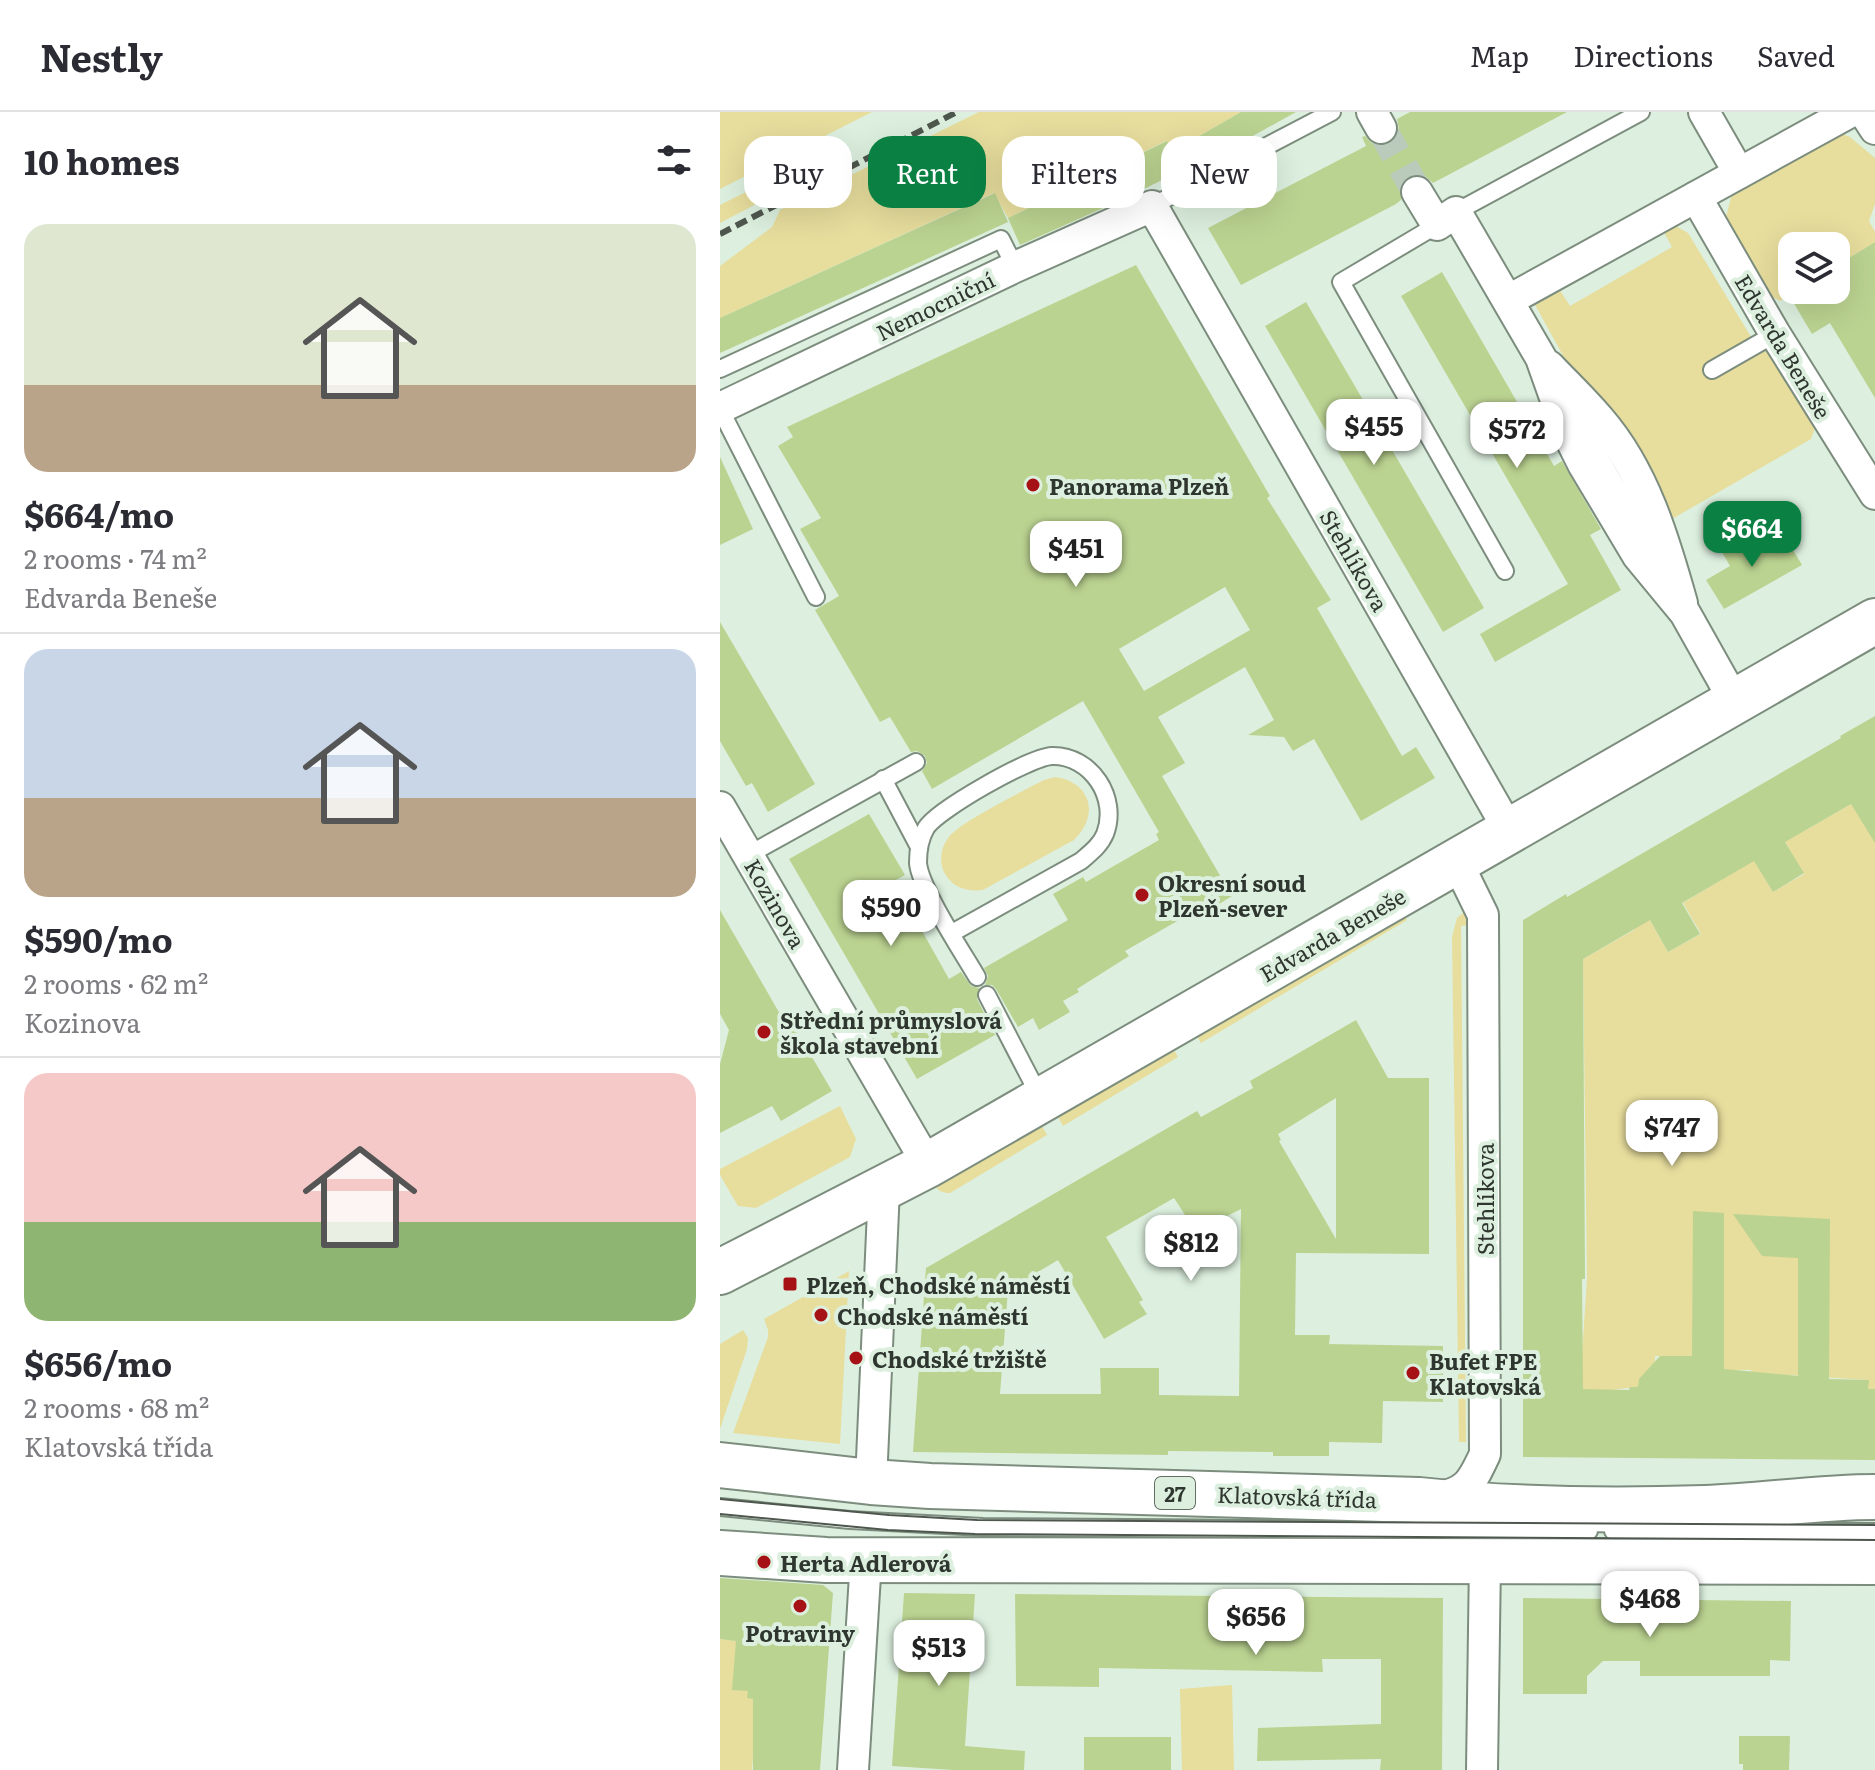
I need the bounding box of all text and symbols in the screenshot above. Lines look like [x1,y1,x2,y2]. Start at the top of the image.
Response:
text: Nestly [40,27,163,84]
text: Map [1470,34,1529,76]
text: Directions [1573,34,1713,76]
text: Saved [1757,34,1835,76]
text: 10 homes [24,135,180,185]
chip: Buy [744,136,852,208]
chip: Rent [868,136,986,208]
chip: Filters [1002,136,1145,208]
chip: New [1161,136,1277,208]
icon: filters [652,138,696,182]
map controls [1778,232,1850,304]
button: layers [1778,232,1850,304]
street label: Nemocniční [870,262,1000,348]
street label: Edvarda Beneše [1728,267,1840,425]
icon: home [288,276,432,420]
pin: $455 [1327,399,1421,467]
pin: $572 [1470,402,1564,470]
text: $455 [1344,405,1404,444]
text: $572 [1488,408,1546,447]
place label: Panorama Plzeň [1049,469,1229,502]
marker: Panorama Plzeň [1024,476,1042,494]
text: $664/mo [24,488,174,538]
pin: $664 [1705,501,1799,569]
street label: Stehlíkova [1313,503,1397,617]
text: $664 [1721,507,1783,546]
pin: $451 [1029,521,1123,589]
text: $451 [1048,527,1104,566]
text: 2 rooms · 74 m² [24,538,207,577]
text: Edvarda Beneše [24,577,217,616]
icon: home [288,701,432,845]
street label: Kozinova [737,852,815,954]
place label: Okresní soud Plzeň-sever [1158,866,1306,924]
street label: Edvarda Beneše [1253,879,1411,989]
pin: $590 [844,880,938,948]
text: $590 [861,886,921,925]
marker: Okresní soud Plzeň-sever [1133,886,1151,904]
text: $590/mo [24,913,173,963]
text: 2 rooms · 62 m² [24,963,208,1002]
text: Kozinova [24,1002,140,1041]
place label: Střední průmyslová škola stavební [780,1003,1002,1061]
marker: Střední průmyslová škola stavební [755,1023,773,1041]
pin: $747 [1625,1100,1719,1168]
text: $747 [1644,1106,1700,1145]
icon: home [288,1125,432,1269]
street label: Stehlíkova [1468,1143,1501,1255]
pin: $812 [1144,1215,1238,1283]
text: $812 [1163,1221,1219,1260]
place label: Plzeň, Chodské náměstí [806,1268,1071,1301]
marker: Plzeň, Chodské náměstí [781,1275,799,1293]
place label: Chodské náměstí [837,1299,1029,1332]
marker: Chodské náměstí [812,1306,830,1324]
text: $656/mo [24,1337,172,1387]
place label: Chodské tržiště [872,1342,1047,1375]
place label: Bufet FPE Klatovská [1429,1344,1541,1402]
marker: Chodské tržiště [847,1349,865,1367]
marker: Bufet FPE Klatovská [1404,1364,1422,1382]
text: 2 rooms · 68 m² [24,1387,209,1426]
text: Klatovská třída [24,1426,213,1465]
road number: 27 [1155,1477,1195,1509]
street label: Klatovská třída [1216,1477,1378,1515]
place label: Herta Adlerová [780,1546,952,1579]
marker: Herta Adlerová [755,1553,773,1571]
pin: $468 [1603,1571,1697,1639]
text: $468 [1619,1577,1681,1616]
pin: $656 [1209,1589,1303,1657]
text: $656 [1226,1595,1286,1634]
marker: Potraviny [791,1597,809,1615]
place label: Potraviny [745,1616,855,1649]
pin: $513 [892,1620,986,1688]
text: $513 [912,1626,966,1665]

